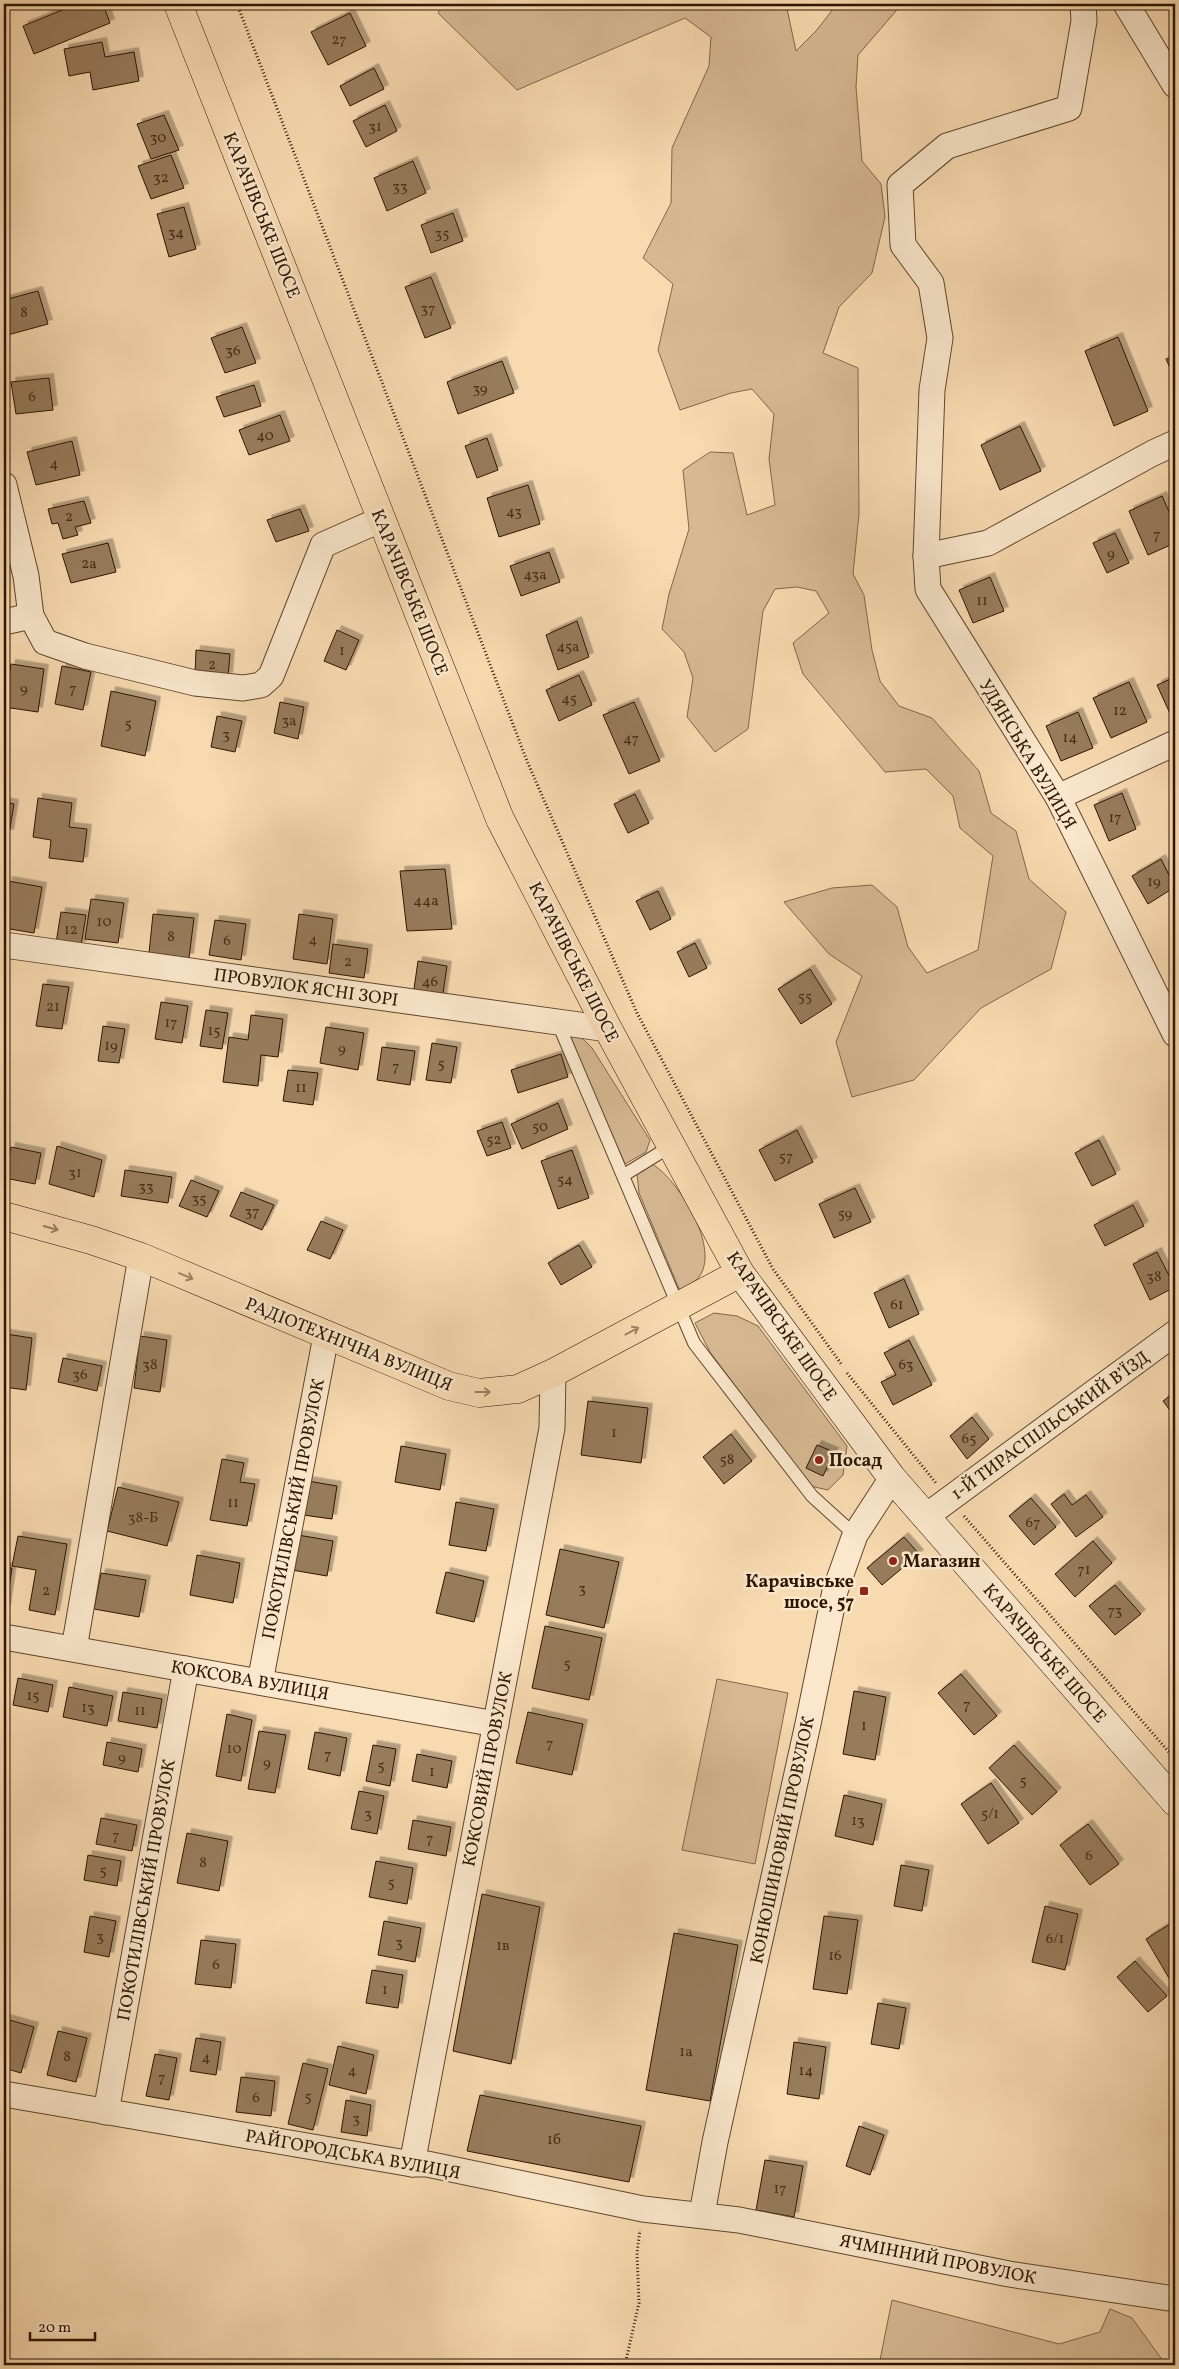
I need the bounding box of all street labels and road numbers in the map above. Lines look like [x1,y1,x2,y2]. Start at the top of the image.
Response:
street label: КАРАЧІВСЬКЕ ШОСЕ [216,129,305,303]
street label: КАРАЧІВСЬКЕ ШОСЕ [364,506,453,680]
street label: УДЯНСЬКА ВУЛИЦЯ [972,675,1082,835]
street label: КАРАЧІВСЬКЕ ШОСЕ [521,878,624,1048]
street label: ПРОВУЛОК ЯСНІ ЗОРІ [212,963,400,1014]
street label: КАРАЧІВСЬКЕ ШОСЕ [720,1247,842,1407]
street label: РАДІОТЕХНІЧНА ВУЛИЦЯ [241,1292,456,1398]
street label: 1-Й ТИРАСПІЛЬСЬКИЙ В’ЇЗД [947,1346,1155,1507]
street label: ПОКОТИЛІВСЬКИЙ ПРОВУЛОК [257,1377,332,1642]
street label: КАРАЧІВСЬКЕ ШОСЕ [976,1579,1112,1729]
street label: КОКСОВА ВУЛИЦЯ [169,1655,331,1708]
street label: КОКСОВИЙ ПРОВУЛОК [457,1670,520,1869]
street label: КОНЮШИНОВИЙ ПРОВУЛОК [745,1714,822,1966]
street label: ПОКОТИЛІВСЬКИЙ ПРОВУЛОК [112,1757,183,2023]
street label: РАЙГОРОДСЬКА ВУЛИЦЯ [243,2124,462,2187]
street label: ЯЧМІННИЙ ПРОВУЛОК [837,2229,1038,2292]

